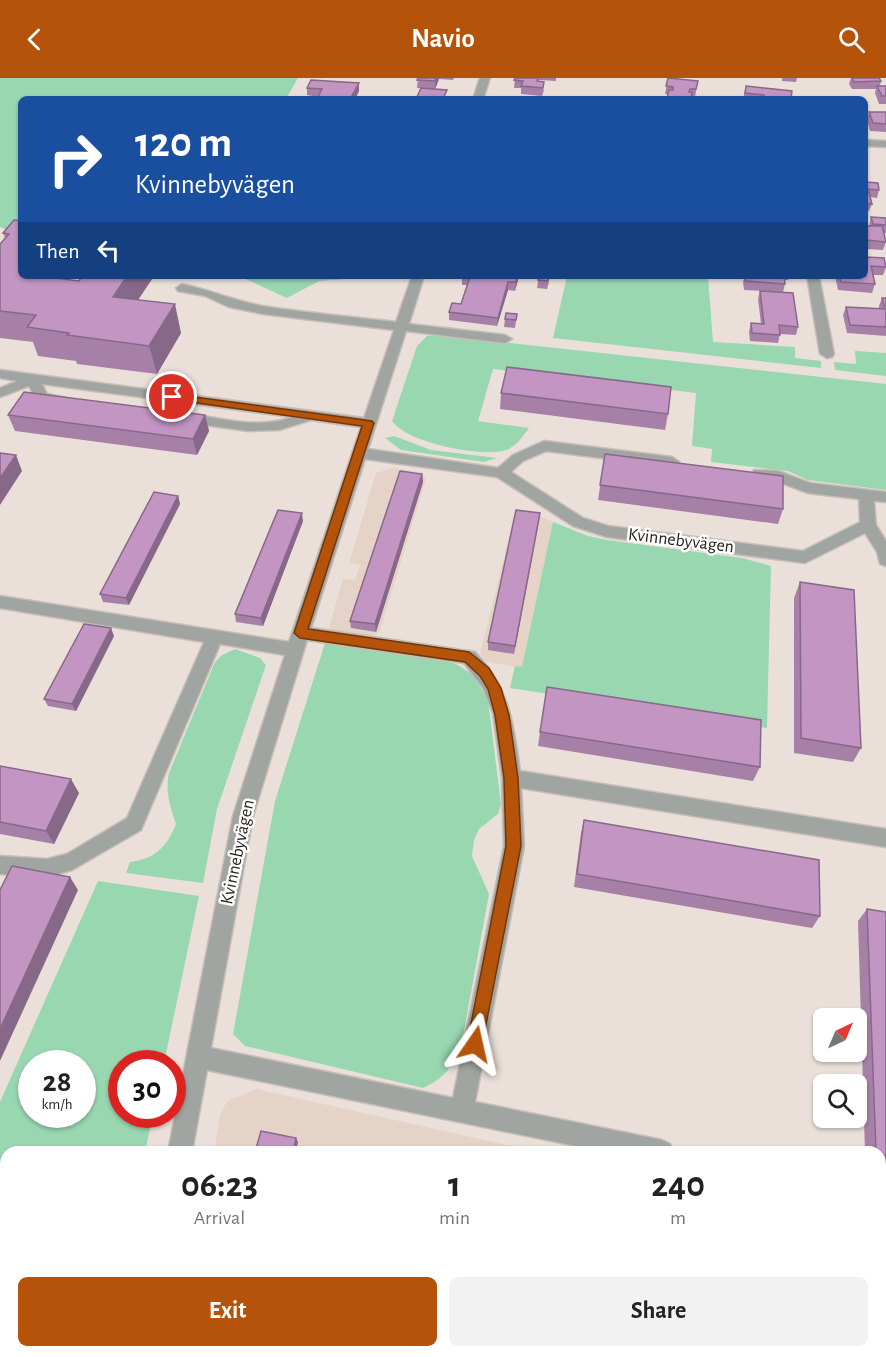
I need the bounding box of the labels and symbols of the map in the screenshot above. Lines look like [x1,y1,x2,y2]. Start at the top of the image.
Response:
pin [146,371,197,422]
street label: Kvinnebyvägen [627,526,735,556]
street label: Kvinnebyvägen [218,798,258,906]
north arrow [813,1008,867,1062]
position arrow [443,1012,507,1076]
speed limit sign: 30 [108,1050,186,1128]

